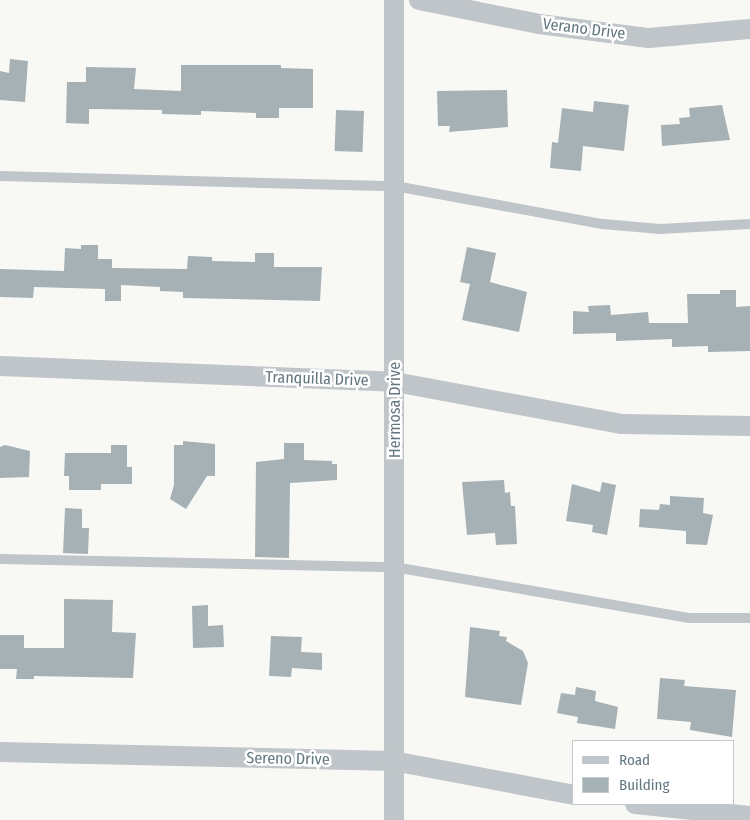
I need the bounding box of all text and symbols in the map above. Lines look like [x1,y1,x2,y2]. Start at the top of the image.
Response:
street label: Verano Drive [542,14,626,44]
street label: Hermosa Drive [385,362,405,458]
street label: Tranquilla Drive [265,368,369,390]
legend [572,740,735,805]
street label: Sereno Drive [246,749,330,769]
text: Road [619,751,650,769]
text: Building [619,776,670,794]

